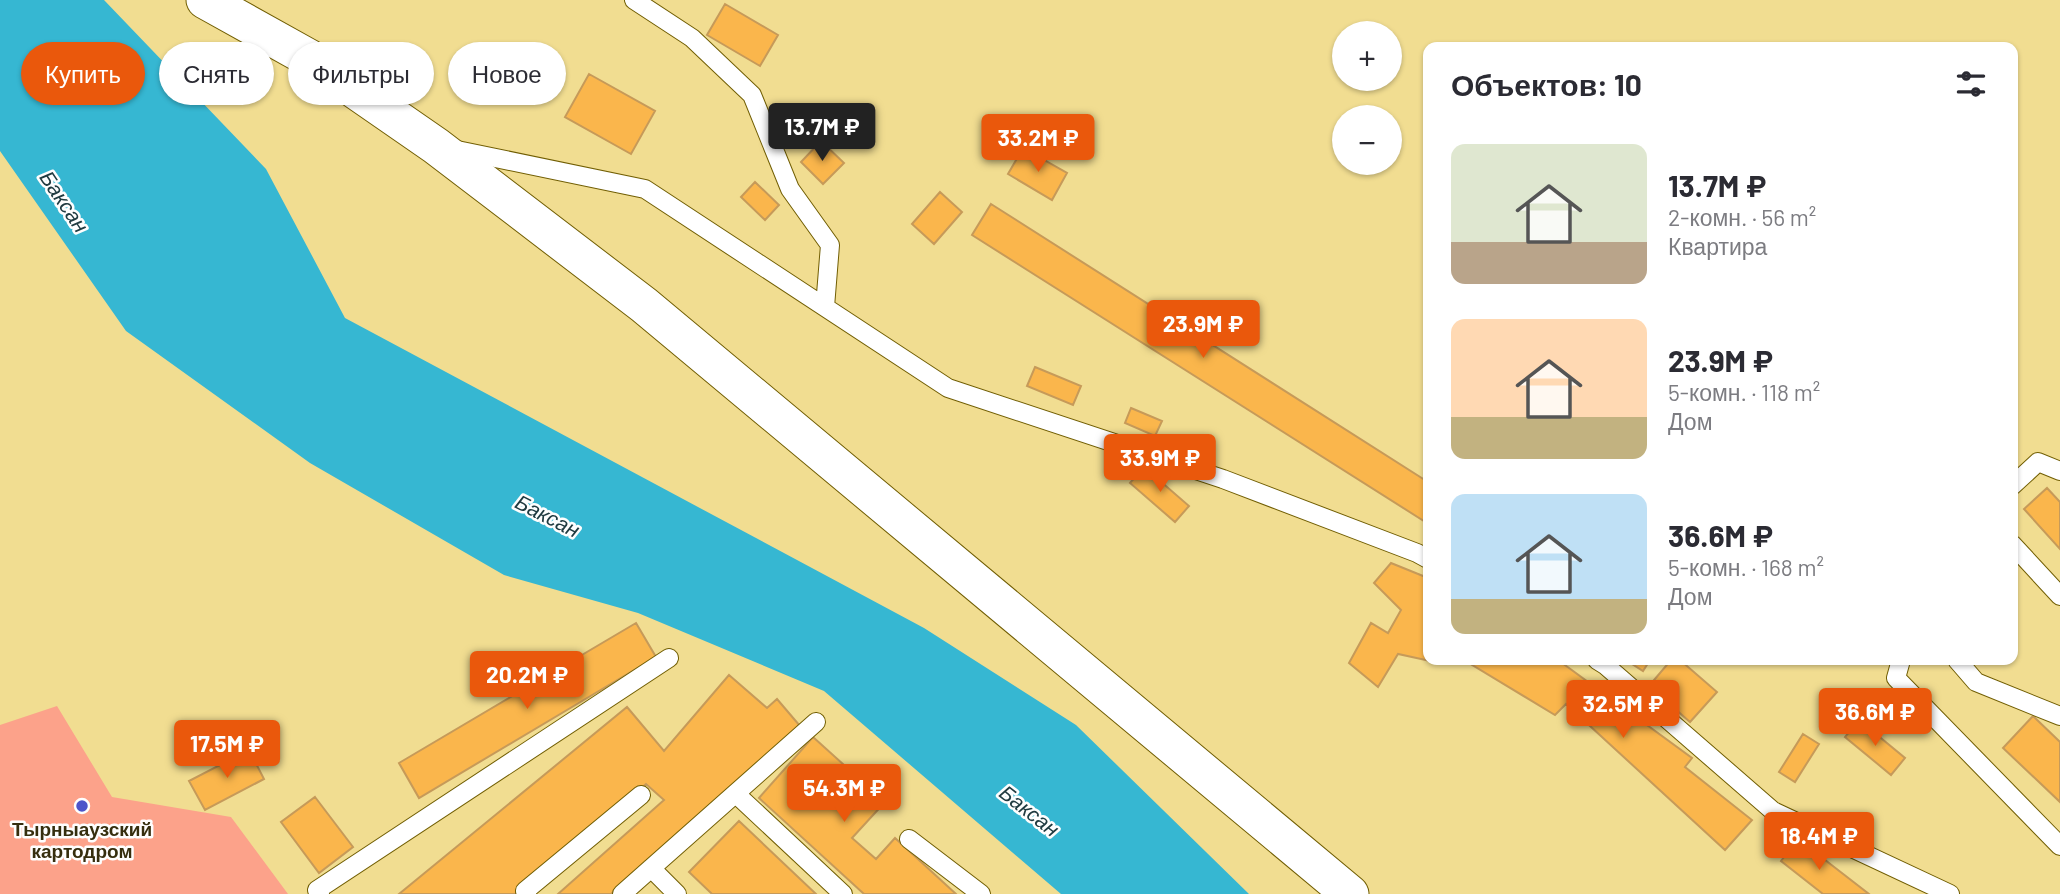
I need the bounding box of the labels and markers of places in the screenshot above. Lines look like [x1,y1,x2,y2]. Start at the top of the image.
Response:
pin: 13.7M ₽ [757,104,887,163]
pin: 33.2M ₽ [973,114,1103,174]
pin: 23.9M ₽ [1138,300,1268,360]
pin: 33.9M ₽ [1095,434,1225,494]
pin: 20.2M ₽ [462,652,592,711]
pin: 32.5M ₽ [1558,680,1688,740]
pin: 36.6M ₽ [1810,688,1940,748]
pin: 17.5M ₽ [162,720,292,780]
pin: 54.3M ₽ [779,764,909,824]
marker: Тырныаузский картодром [74,798,90,814]
pin: 18.4M ₽ [1754,812,1884,872]
place label: Тырныаузский картодром [12,817,152,862]

